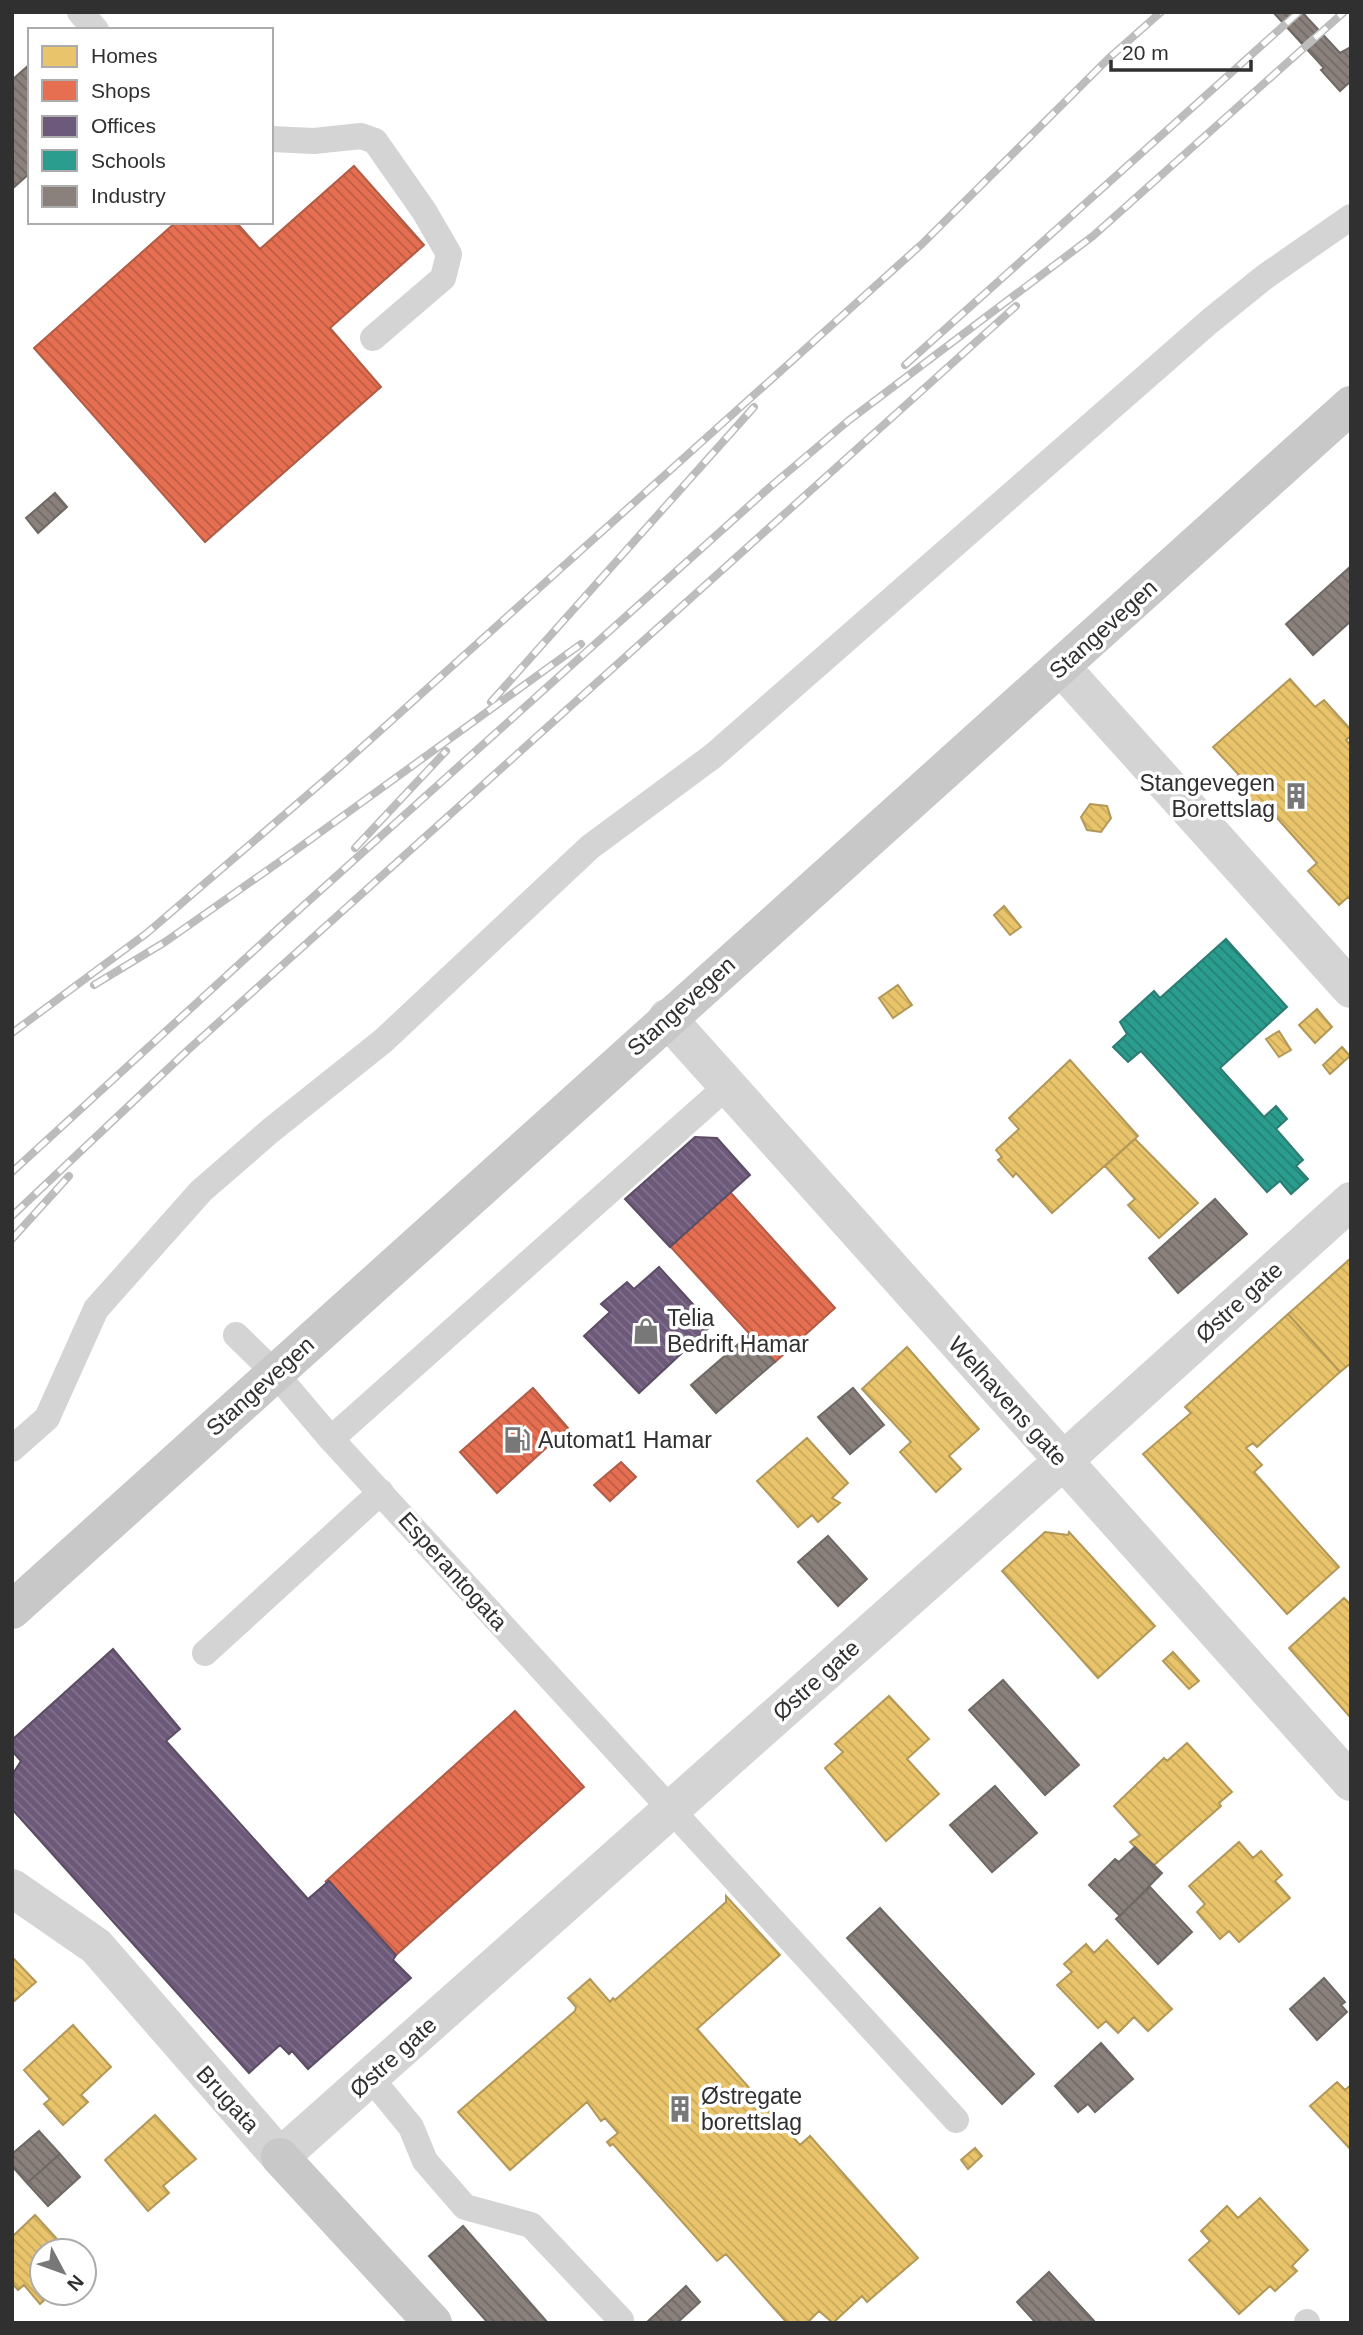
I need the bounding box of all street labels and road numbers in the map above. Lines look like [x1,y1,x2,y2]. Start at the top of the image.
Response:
street label: Stangevegen [1044,574,1162,684]
street label: Stangevegen [622,951,740,1061]
street label: Østre gate [1190,1256,1288,1348]
street label: Stangevegen [201,1331,319,1441]
street label: Welhavens gate [943,1331,1073,1471]
street label: Esperantogata [393,1507,513,1635]
street label: Østre gate [767,1634,865,1726]
street label: Østre gate [344,2011,442,2103]
street label: Brugata [191,2060,265,2138]

